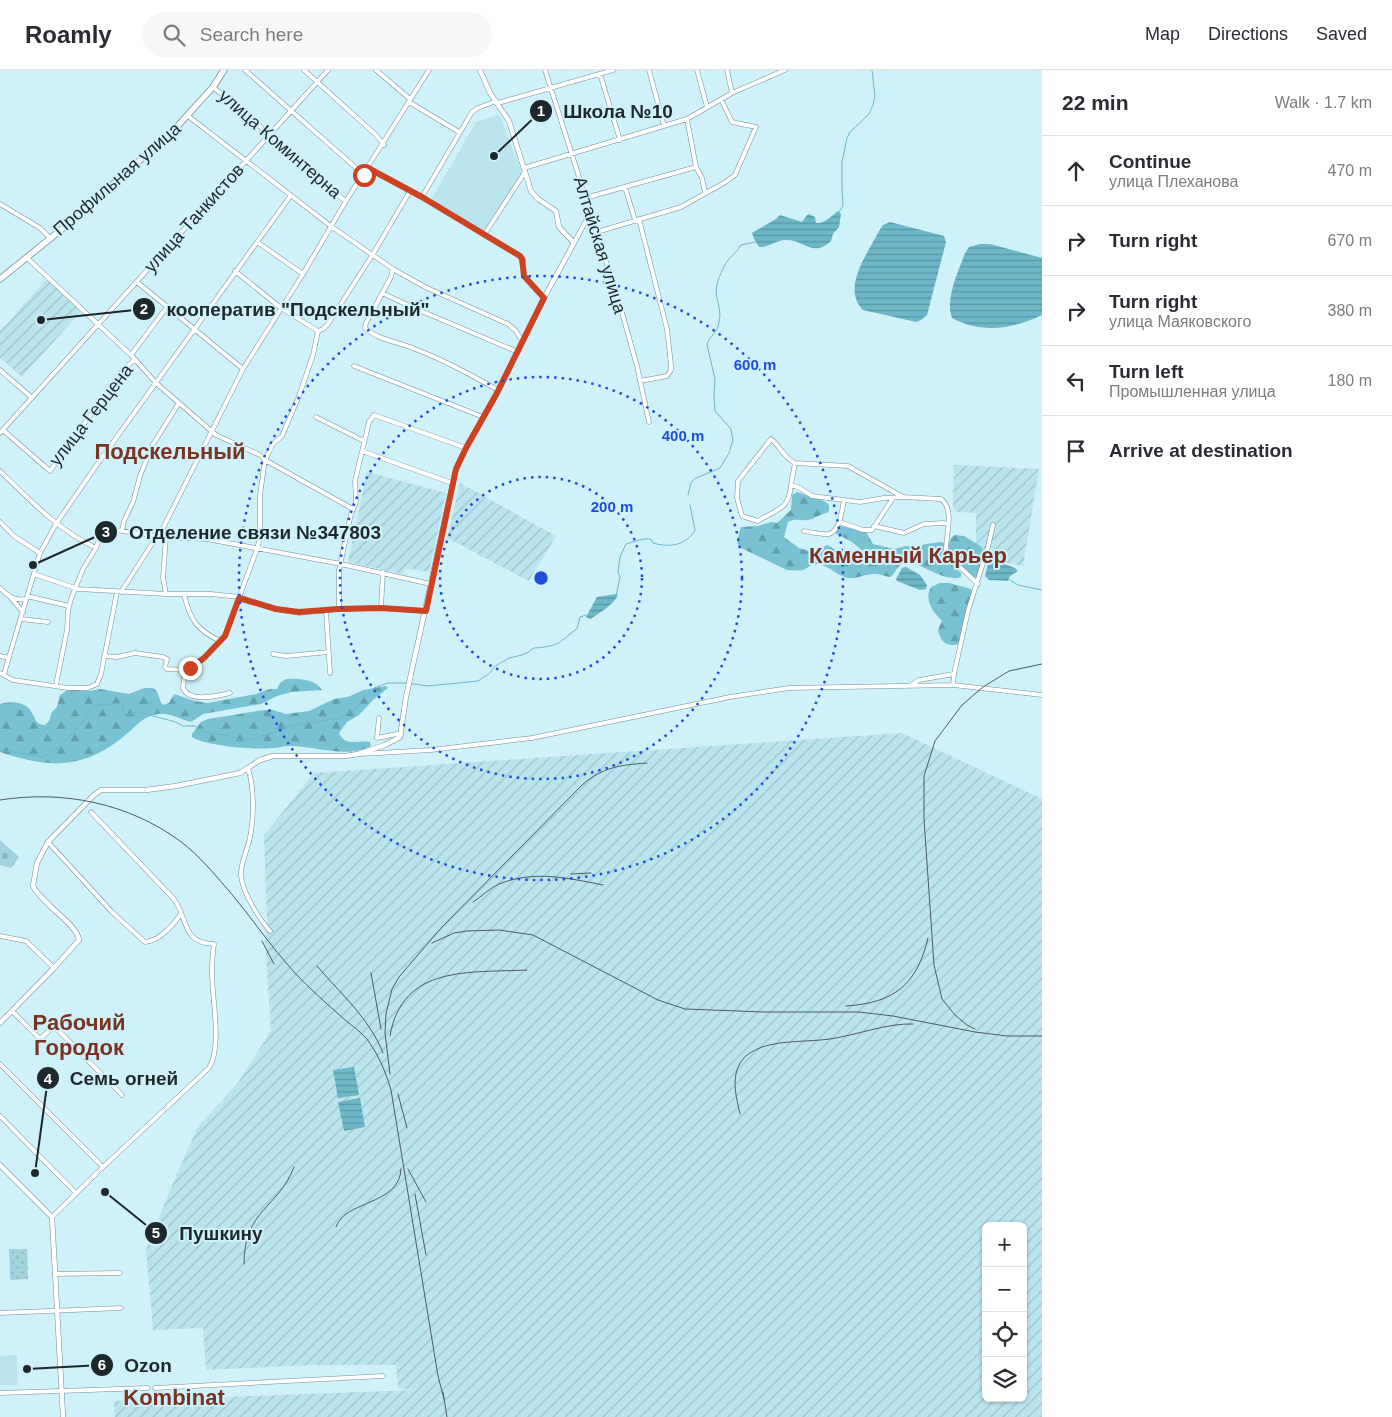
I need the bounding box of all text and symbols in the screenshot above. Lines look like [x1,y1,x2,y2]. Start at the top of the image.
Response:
search box [142,12,492,57]
text: Roamly [25,21,112,48]
icon: search [160,21,188,49]
text: Search here [200,24,303,45]
text: Map [1145,24,1180,44]
text: Directions [1208,24,1288,44]
text: Saved [1316,24,1367,44]
street label: улица Коминтерна [215,85,346,203]
text: 22 min [1062,91,1129,114]
callout: Школа №10 [529,94,683,128]
text: Walk · 1.7 km [1275,94,1372,111]
text: Школа №10 [563,101,673,122]
text: 1 [537,102,545,119]
street label: Профильная улица [49,118,185,240]
text: Continue [1109,151,1191,172]
icon: ahead [1062,157,1090,185]
street label: улица Танкистов [140,160,248,276]
text: 470 m [1328,162,1372,179]
route start [353,164,376,187]
text: улица Плеханова [1109,173,1238,190]
street label: Алтайская улица [570,174,631,317]
icon: right [1062,227,1090,255]
text: Turn right [1109,230,1197,251]
text: 670 m [1328,232,1372,249]
text: Turn right [1109,291,1197,312]
callout: кооператив "Подскельный" [132,292,440,326]
icon: right [1062,297,1090,325]
text: кооператив "Подскельный" [166,299,430,320]
text: 2 [140,300,148,317]
text: 380 m [1328,302,1372,319]
text: улица Маяковского [1109,313,1251,330]
text: 600 m [734,356,776,373]
street label: улица Герцена [45,360,137,470]
text: Turn left [1109,361,1184,382]
icon: left [1062,367,1090,395]
text: 180 m [1328,372,1372,389]
text: Промышленная улица [1109,383,1276,400]
text: 400 m [662,427,704,444]
icon: arrive [1062,437,1090,465]
district label: Подскельный [94,439,246,464]
text: Arrive at destination [1109,440,1293,461]
text: 200 m [591,498,633,515]
callout: Отделение связи №347803 [94,515,391,549]
text: Отделение связи №347803 [129,522,381,543]
text: 3 [102,523,110,540]
district label: Каменный Карьер [809,543,1007,568]
centre of rings [532,569,550,587]
route end [179,657,202,680]
district label: Рабочий Городок [33,1010,125,1060]
callout: Семь огней [35,1061,188,1095]
text: Семь огней [70,1068,178,1089]
text: 4 [44,1070,53,1087]
callout: Пушкину [144,1216,272,1250]
map controls [982,1222,1027,1402]
button: + [982,1222,1027,1267]
text: Пушкину [179,1223,263,1244]
text: 5 [152,1224,160,1241]
button: − [982,1267,1027,1312]
button: locate [982,1312,1027,1357]
callout: Ozon [89,1348,182,1382]
text: Ozon [124,1355,172,1376]
text: 6 [98,1356,106,1373]
button: layers [982,1357,1027,1402]
district label: Kombinat [123,1385,225,1410]

